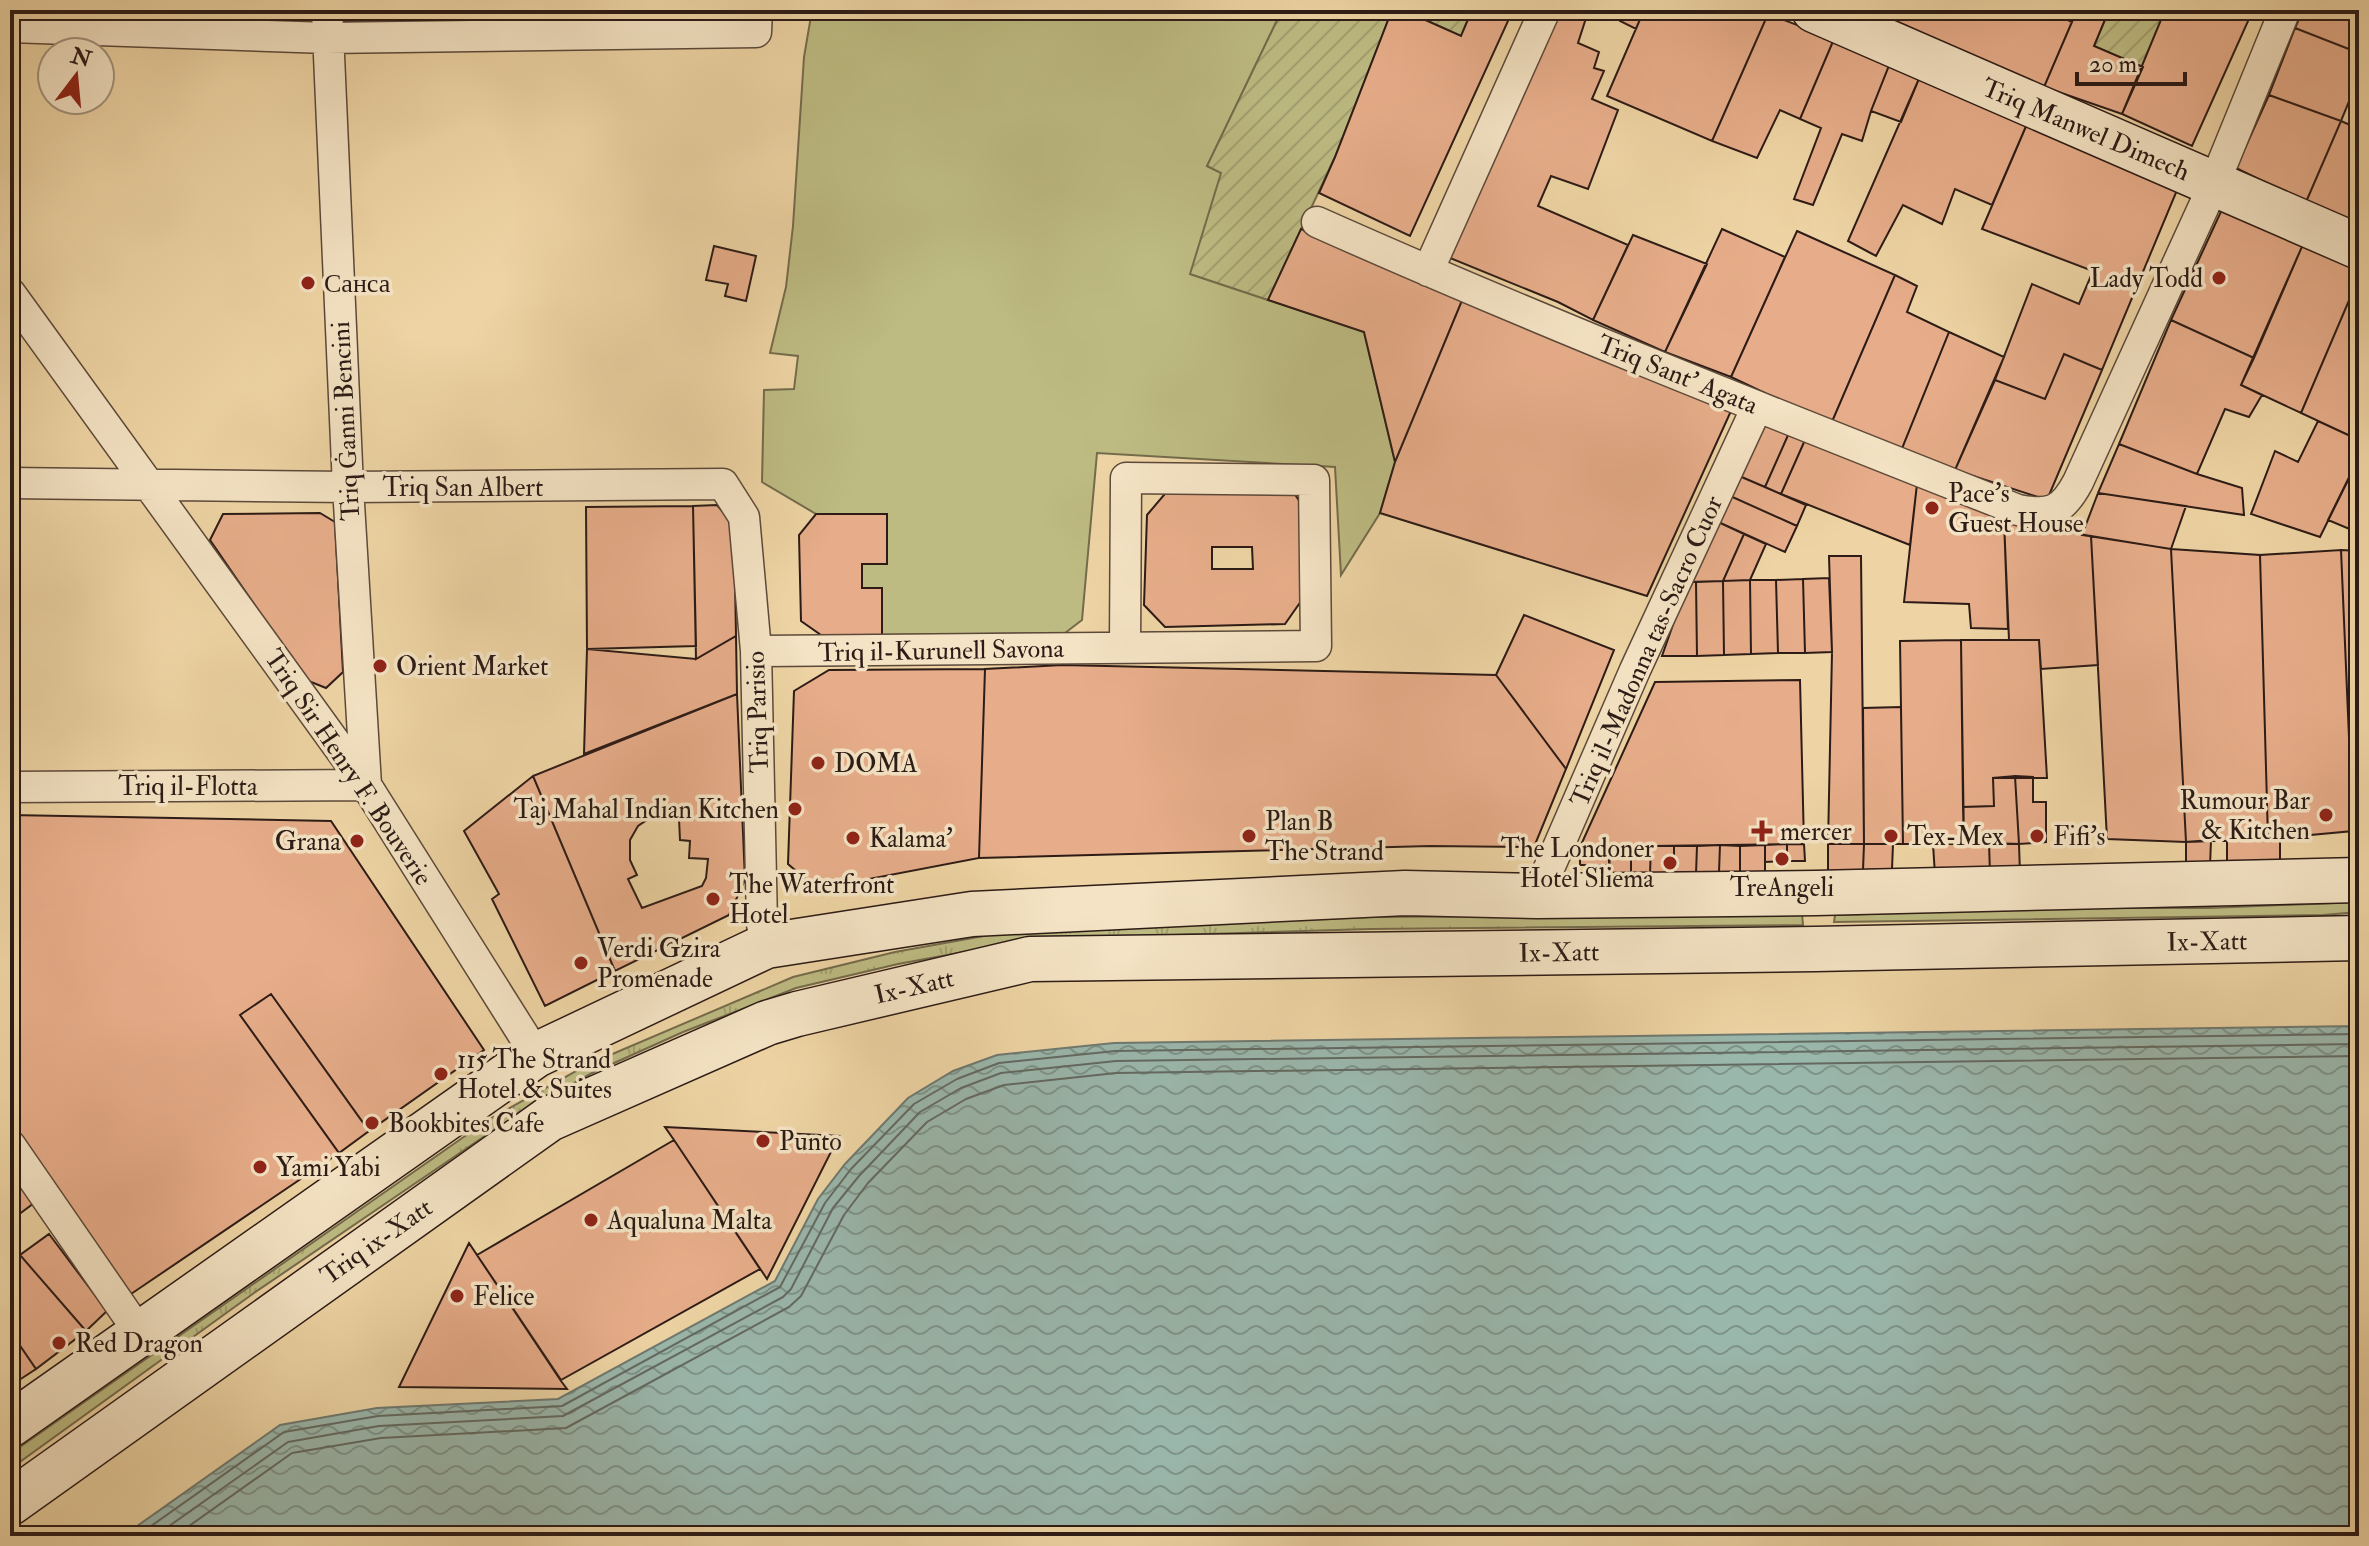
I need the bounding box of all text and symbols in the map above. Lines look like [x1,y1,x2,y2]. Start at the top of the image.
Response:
north arrow [36,36,116,116]
scale bar [2077,36,2185,86]
text: N [67,41,95,74]
text: 20 m [2089,49,2138,80]
street label: Triq Manwel Dimech [1977,72,2195,188]
place label: Lady Todd [2090,263,2203,295]
place label: Санса [324,268,391,300]
marker: Lady Todd [2210,269,2228,287]
marker: Санса [299,274,317,292]
street label: Triq Ġanni Bencini [325,320,367,521]
street label: Triq Sant' Agata [1593,328,1763,422]
street label: Triq San Albert [383,472,543,504]
place label: Pace's Guest House [1948,478,2084,540]
street label: Triq il-Madonna tas-Sacro Cuor [1564,491,1730,812]
marker: Pace's Guest House [1923,499,1941,517]
street label: Triq il-Kurunell Savona [818,633,1065,669]
street label: Triq Sir Henry F. Bouverie [257,643,439,892]
street label: Triq Parisio [740,650,776,774]
place label: Orient Market [396,651,548,683]
marker: Orient Market [371,657,389,675]
place label: DOMA [834,748,918,780]
marker: DOMA [809,754,827,772]
street label: Triq il-Flotta [118,771,258,803]
place label: Rumour Bar & Kitchen [2180,785,2310,847]
place label: Taj Mahal Indian Kitchen [513,794,779,826]
marker: Taj Mahal Indian Kitchen [786,800,804,818]
place label: Plan B The Strand [1265,806,1384,868]
marker: Rumour Bar & Kitchen [2317,806,2335,824]
place label: mercer [1780,816,1852,848]
marker: mercer [1751,820,1773,842]
place label: Tex-Mex [1907,821,2004,853]
place label: Fifi's [2053,821,2106,853]
place label: Kalama’ [869,823,953,855]
place label: Grana [275,826,341,858]
marker: Plan B The Strand [1240,827,1258,845]
marker: Tex-Mex [1882,827,1900,845]
marker: Fifi's [2028,827,2046,845]
marker: Kalama’ [844,829,862,847]
marker: Grana [348,832,366,850]
place label: The Londoner Hotel Sliema [1501,833,1654,895]
marker: TreAngeli [1773,850,1791,868]
marker: The Londoner Hotel Sliema [1661,854,1679,872]
place label: The Waterfront Hotel [729,869,894,931]
place label: TreAngeli [1730,872,1834,904]
marker: The Waterfront Hotel [704,890,722,908]
street label: Ix-Xatt [2166,925,2248,959]
place label: Verdi Gzira Promenade [597,933,721,995]
street label: Ix-Xatt [1518,936,1600,970]
marker: Verdi Gzira Promenade [572,954,590,972]
street label: Ix-Xatt [871,962,957,1012]
place label: 115 The Strand Hotel & Suites [457,1044,612,1106]
marker: 115 The Strand Hotel & Suites [432,1065,450,1083]
place label: Bookbites Cafe [388,1108,544,1140]
marker: Bookbites Cafe [363,1114,381,1132]
place label: Punto [779,1126,842,1158]
marker: Punto [754,1132,772,1150]
place label: Yami Yabi [276,1152,381,1184]
marker: Yami Yabi [251,1158,269,1176]
street label: Triq ix-Xatt [315,1192,439,1292]
place label: Aqualuna Malta [606,1205,772,1237]
marker: Aqualuna Malta [582,1211,600,1229]
place label: Felice [473,1281,534,1313]
marker: Felice [448,1287,466,1305]
place label: Red Dragon [75,1328,203,1360]
marker: Red Dragon [50,1334,68,1352]

